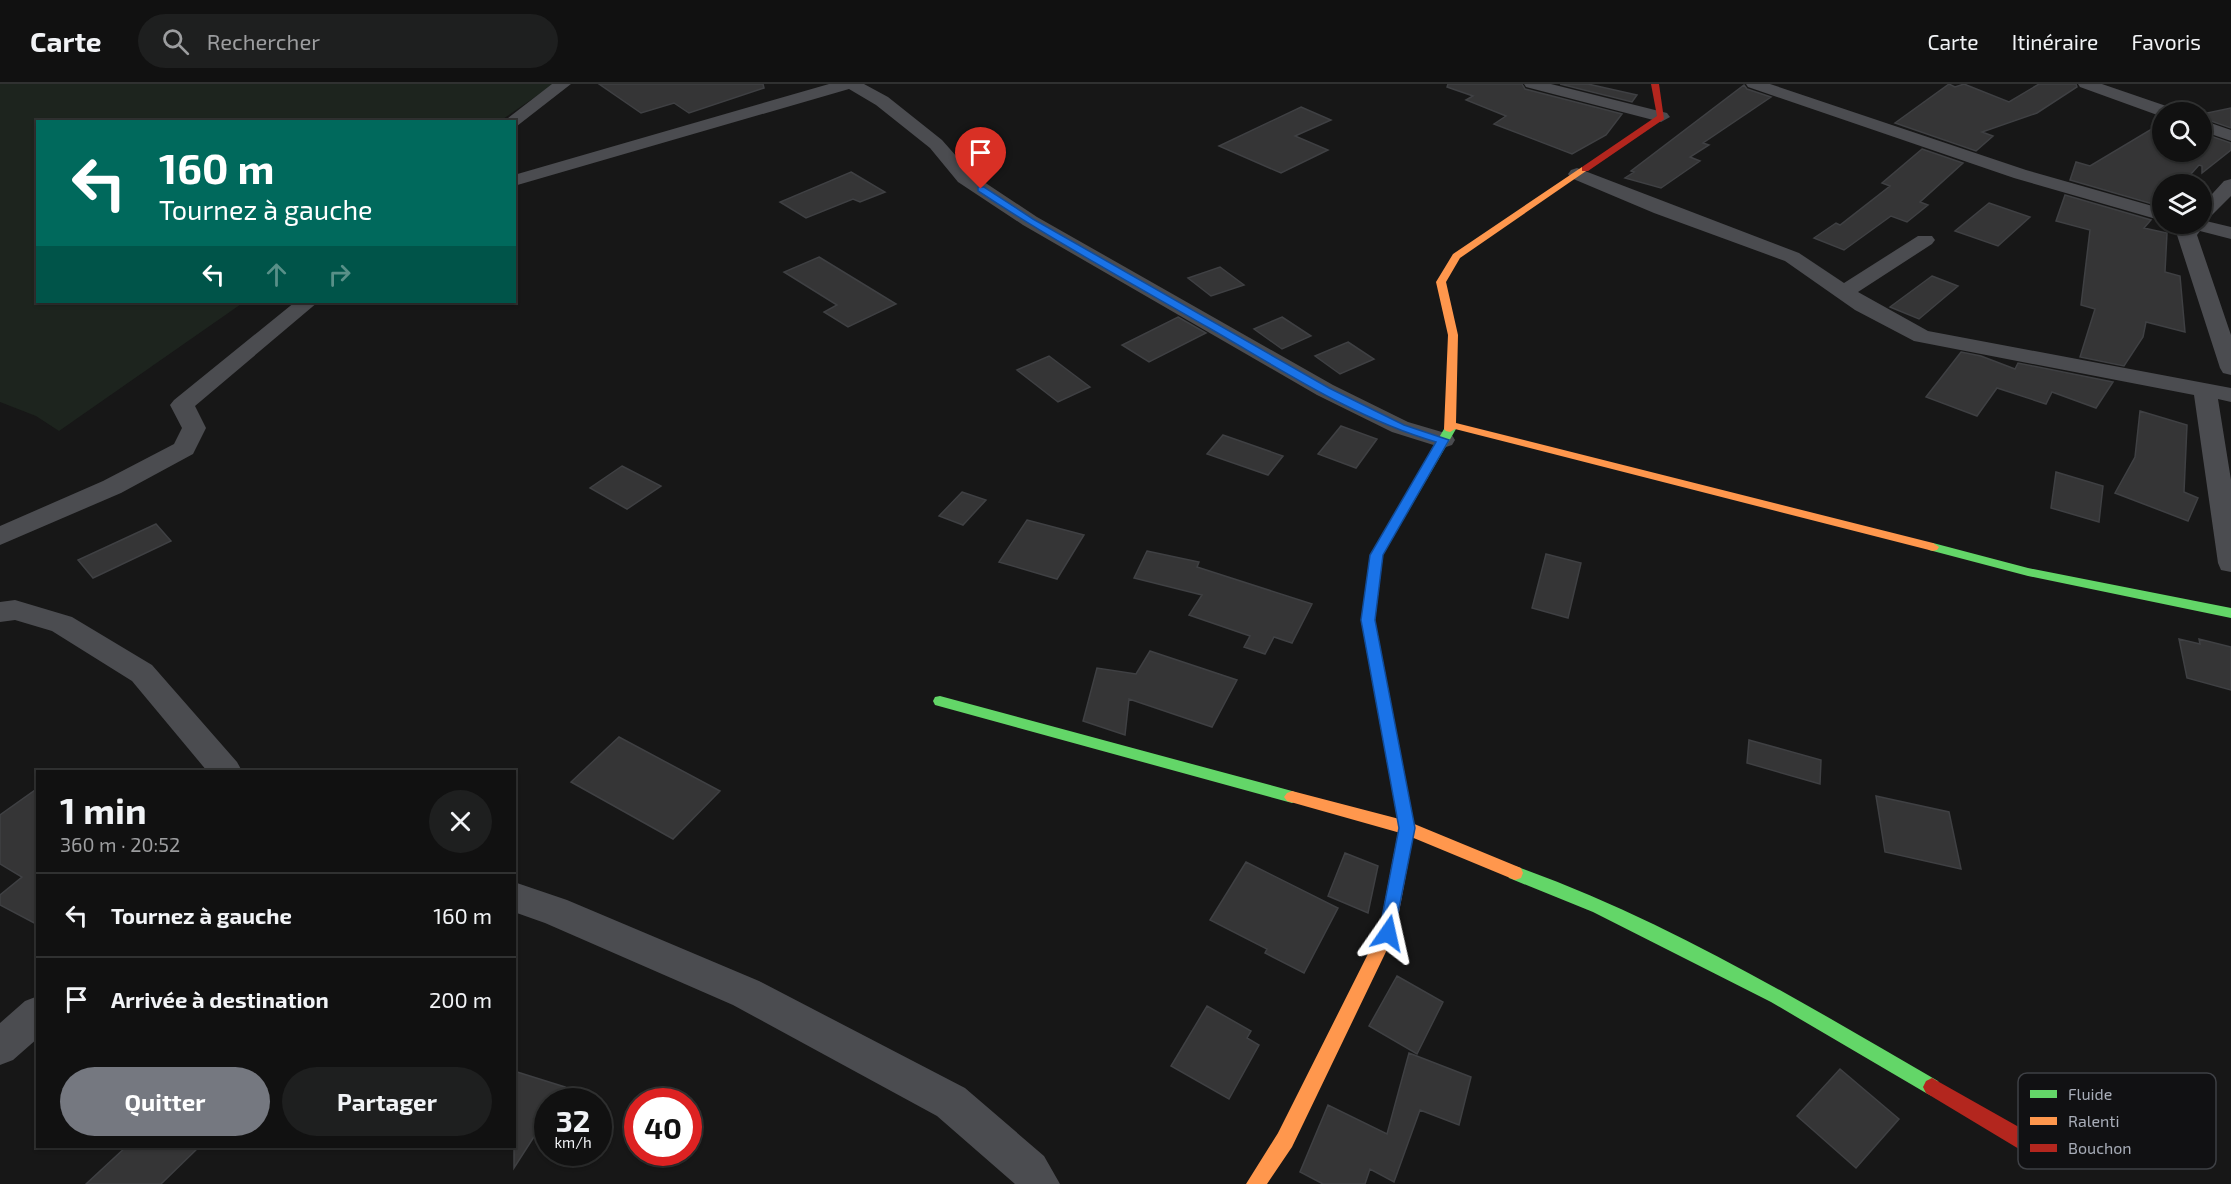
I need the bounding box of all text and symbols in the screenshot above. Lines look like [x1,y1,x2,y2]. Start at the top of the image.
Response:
search box [138,14,558,68]
text: Carte [30,24,102,58]
icon: search [159,25,192,58]
text: Rechercher [207,28,320,54]
text: Carte [1927,29,1979,54]
text: Itinéraire [2012,29,2098,54]
text: Favoris [2131,29,2201,54]
map controls [2152,102,2212,234]
button: search [2152,102,2212,162]
pin [955,127,1006,189]
icon: arrive [964,136,997,169]
text: 160 m [159,142,275,192]
icon: left [60,144,138,222]
button: layers [2152,174,2212,234]
text: Tournez à gauche [159,193,373,225]
icon: left [197,258,230,291]
icon: ahead [260,258,293,291]
icon: right [323,258,356,291]
text: 1 min [60,788,147,831]
button: close [429,790,492,853]
text: 360 m · 20:52 [60,832,180,856]
icon: left [60,899,93,932]
position arrow [1356,901,1420,965]
text: Tournez à gauche [111,902,292,928]
text: 160 m [433,902,492,928]
icon: arrive [60,983,93,1016]
text: Arrivée à destination [111,986,329,1012]
text: 200 m [429,986,492,1012]
button: Quitter [60,1067,270,1136]
button: Partager [282,1067,492,1136]
legend [2018,1073,2216,1169]
text: Fluide [2068,1084,2112,1103]
speed limit sign: 40 [624,1088,702,1166]
text: 32 [556,1102,590,1138]
text: Ralenti [2068,1111,2119,1130]
text: km/h [554,1133,592,1151]
text: Bouchon [2068,1138,2132,1157]

